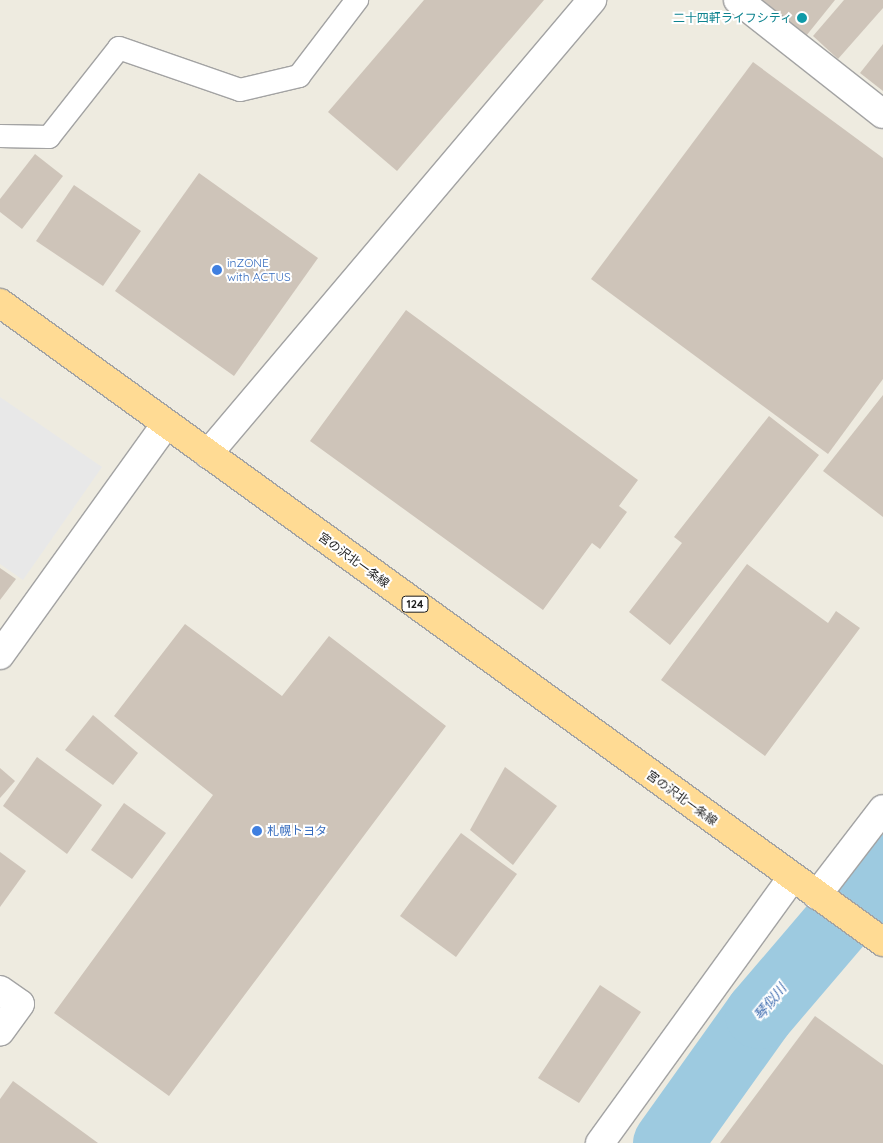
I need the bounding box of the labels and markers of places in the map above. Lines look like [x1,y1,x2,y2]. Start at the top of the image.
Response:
place label: 二十四軒ライフシティ [672,11,792,25]
marker: 二十四軒ライフシティ [796,12,808,24]
place label: inZONE with ACTUS [227,256,291,284]
marker: inZONE with ACTUS [211,264,223,276]
place label: 札幌トヨタ [267,824,327,838]
marker: 札幌トヨタ [251,825,263,837]

